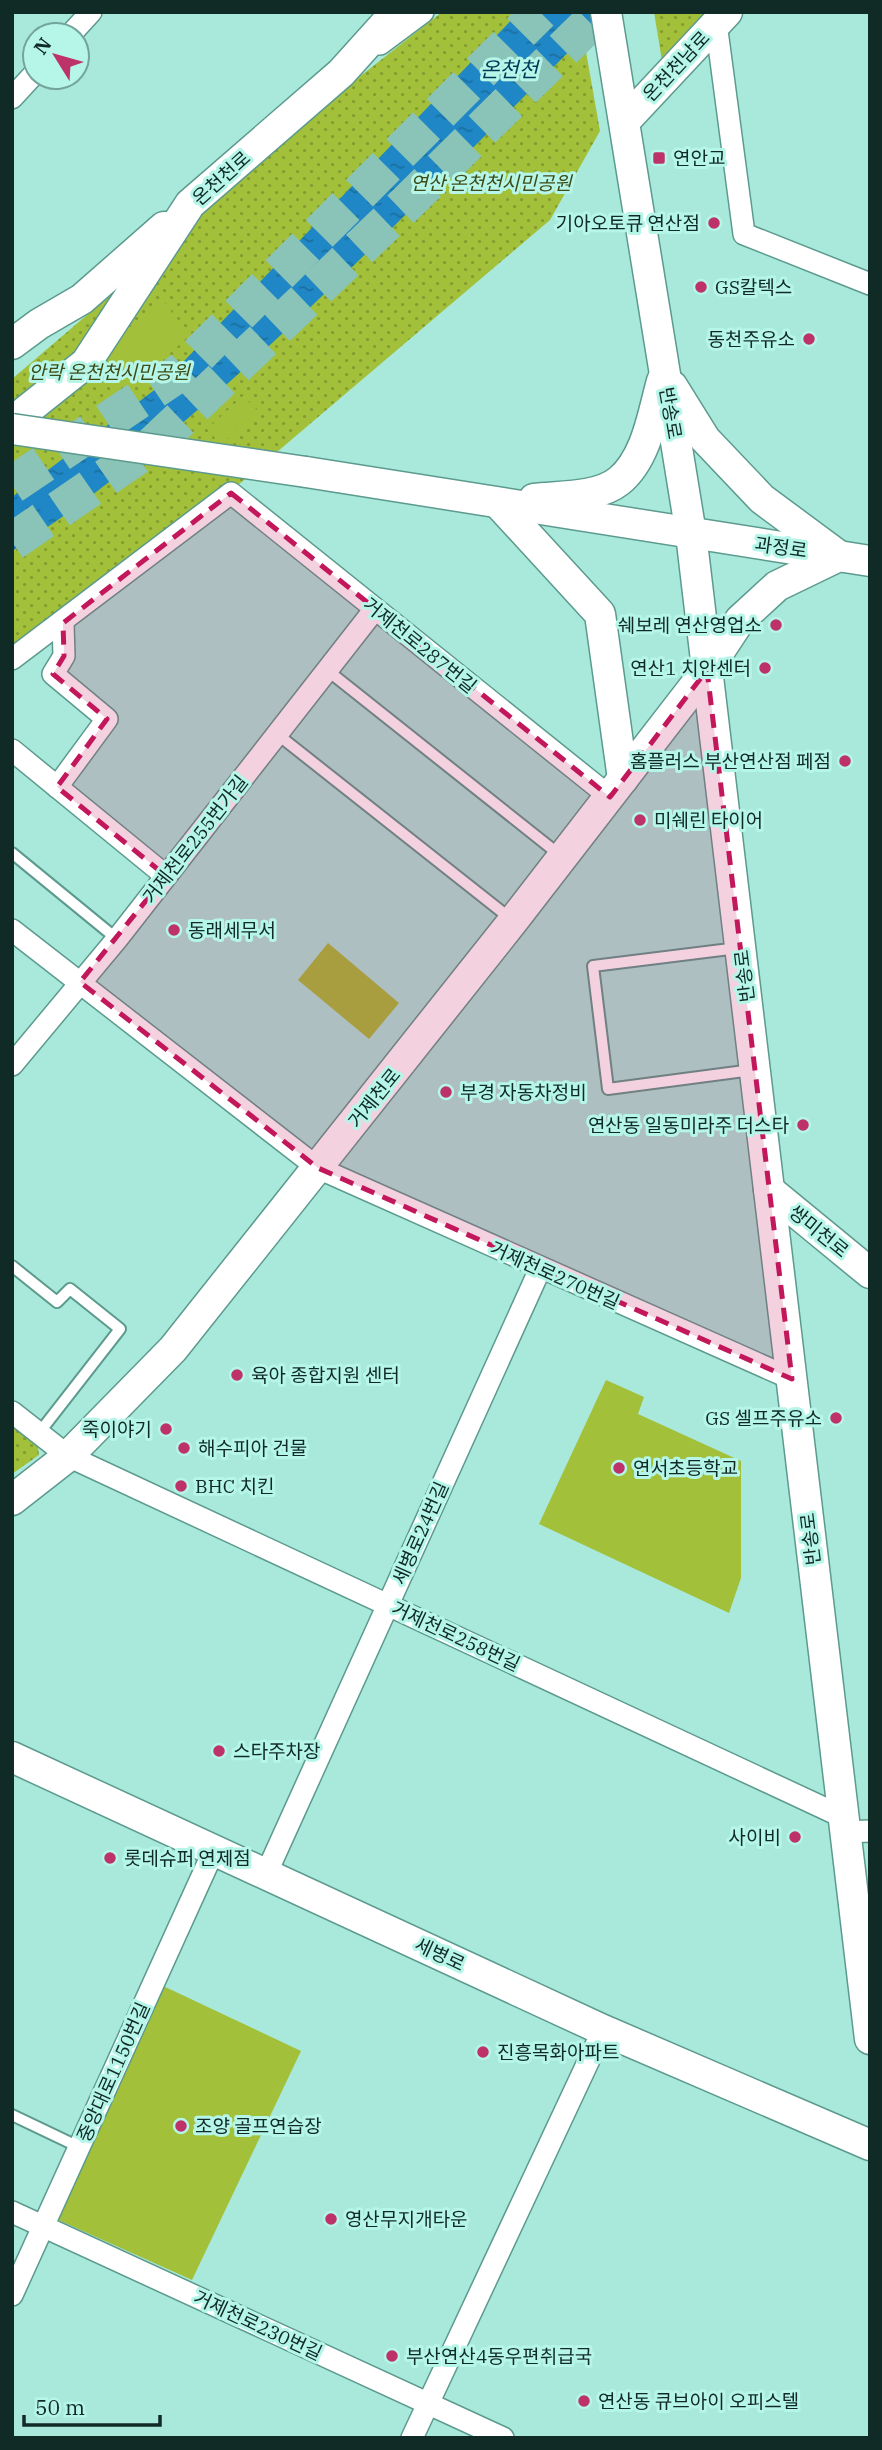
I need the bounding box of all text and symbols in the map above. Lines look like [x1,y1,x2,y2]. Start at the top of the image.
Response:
north arrow [21,21,91,91]
street label: 온천천남로 [637,26,715,106]
text: N [28,33,57,59]
water label: 온천천 [480,55,541,83]
street label: 온천천로 [187,146,255,210]
place label: 연안교 [673,146,725,170]
marker: 연안교 [651,150,667,166]
park label: 연산 온천천시민공원 [410,171,573,195]
place label: 기아오토큐 연산점 [556,211,700,235]
marker: 기아오토큐 연산점 [706,215,722,231]
place label: GS칼텍스 [715,275,792,299]
marker: GS칼텍스 [693,279,709,295]
place label: 동천주유소 [708,327,795,351]
marker: 동천주유소 [801,331,817,347]
park label: 안락 온천천시민공원 [28,360,191,384]
street label: 반송로 [655,385,687,441]
street label: 과정로 [753,531,809,563]
street label: 거제천로287번길 [358,592,482,698]
place label: 쉐보레 연산영업소 [618,613,762,637]
marker: 쉐보레 연산영업소 [768,617,784,633]
place label: 연산1 치안센터 [630,656,751,680]
marker: 연산1 치안센터 [757,660,773,676]
place label: 홈플러스 부산연산점 페점 [630,749,831,773]
marker: 홈플러스 부산연산점 페점 [837,753,853,769]
street label: 거제천로255번가길 [137,770,253,908]
place label: 미쉐린 타이어 [654,808,763,832]
marker: 미쉐린 타이어 [632,812,648,828]
place label: 동래세무서 [188,918,275,942]
marker: 동래세무서 [166,922,182,938]
street label: 반송로 [729,949,759,1003]
street label: 거제천로 [343,1063,405,1133]
place label: 부경 자동차정비 [460,1080,587,1104]
marker: 부경 자동차정비 [438,1084,454,1100]
place label: 연산동 일동미라주 더스타 [588,1113,790,1137]
marker: 연산동 일동미라주 더스타 [795,1117,811,1133]
street label: 쌍미천로 [784,1200,854,1262]
street label: 거제천로270번길 [487,1236,623,1314]
place label: 육아 종합지원 센터 [251,1363,400,1387]
marker: 육아 종합지원 센터 [229,1367,245,1383]
place label: GS 셀프주유소 [705,1406,822,1430]
marker: GS 셀프주유소 [828,1410,844,1426]
place label: 죽이야기 [82,1417,152,1441]
marker: 죽이야기 [158,1421,174,1437]
place label: 해수피아 건물 [198,1436,307,1460]
marker: 해수피아 건물 [176,1440,192,1456]
place label: 연서초등학교 [633,1456,738,1480]
marker: 연서초등학교 [611,1460,627,1476]
place label: BHC 치킨 [195,1474,274,1498]
marker: BHC 치킨 [173,1478,189,1494]
street label: 세병로24번길 [387,1478,453,1588]
street label: 반송로 [795,1512,825,1566]
street label: 거제천로258번길 [388,1596,524,1676]
place label: 스타주차장 [233,1739,320,1763]
marker: 스타주차장 [211,1743,227,1759]
place label: 사이비 [729,1825,781,1849]
marker: 사이비 [787,1829,803,1845]
place label: 롯데슈퍼 연제점 [124,1846,251,1870]
marker: 롯데슈퍼 연제점 [102,1850,118,1866]
street label: 세병로 [411,1932,469,1976]
street label: 중앙대로1150번길 [71,1998,155,2146]
place label: 진흥목화아파트 [497,2040,619,2064]
marker: 진흥목화아파트 [475,2044,491,2060]
place label: 조양 골프연습장 [195,2114,322,2138]
marker: 조양 골프연습장 [173,2118,189,2134]
place label: 영산무지개타운 [345,2207,467,2231]
marker: 영산무지개타운 [323,2211,339,2227]
street label: 거제천로230번길 [190,2285,326,2365]
place label: 부산연산4동우편취급국 [406,2344,592,2368]
marker: 부산연산4동우편취급국 [384,2348,400,2364]
scale bar [24,2384,161,2428]
place label: 연산동 큐브아이 오피스텔 [598,2389,799,2413]
text: 50 m [35,2393,85,2421]
marker: 연산동 큐브아이 오피스텔 [576,2393,592,2409]

